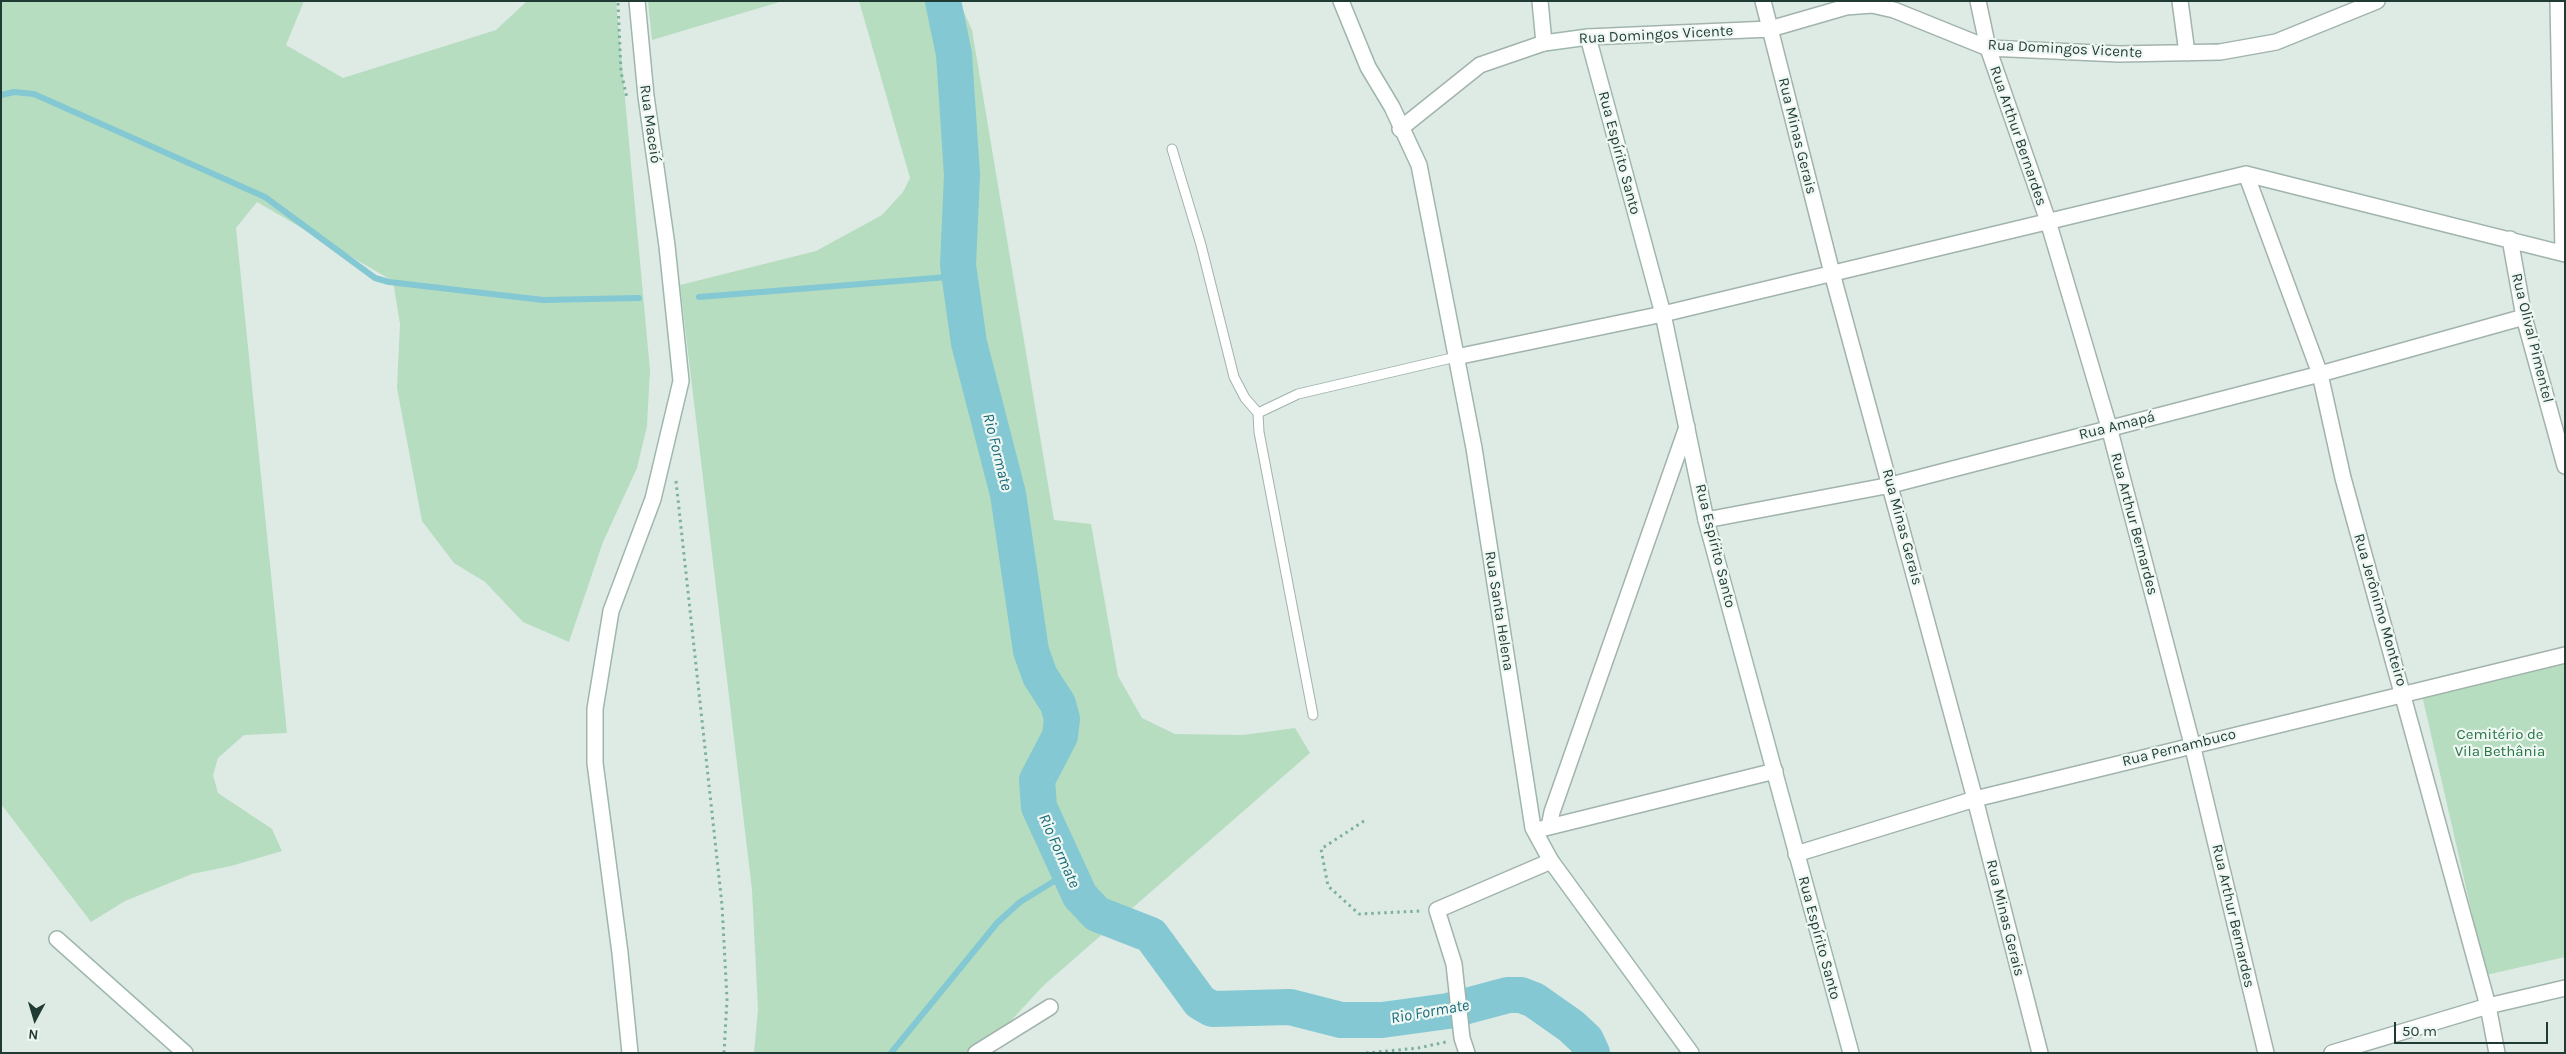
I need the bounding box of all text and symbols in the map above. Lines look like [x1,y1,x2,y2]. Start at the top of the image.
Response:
street label: Rua Domingos Vicente [1578,22,1734,48]
street label: Rua Domingos Vicente [1987,36,2143,62]
street label: Rua Arthur Bernardes [1986,64,2050,208]
street label: Rua Minas Gerais [1774,76,1820,196]
street label: Rua Maceió [636,84,664,164]
street label: Rua Espírito Santo [1594,89,1644,217]
street label: Rua Olival Pimentel [2507,271,2557,405]
street label: Rua Amapá [2077,408,2157,444]
water label: Rio Formate [978,411,1016,493]
street label: Rua Arthur Bernardes [2106,451,2162,597]
street label: Rua Minas Gerais [1878,467,1926,587]
street label: Rua Espírito Santo [1691,482,1739,610]
street label: Rua Jerônimo Monteiro [2350,531,2410,689]
street label: Rua Santa Helena [1481,550,1517,672]
street label: Rua Pernambuco [2120,725,2238,771]
park label: Cemitério de Vila Bethânia [2455,726,2545,761]
water label: Rio Formate [1034,811,1084,891]
street label: Rua Arthur Bernardes [2208,843,2258,989]
street label: Rua Minas Gerais [1982,858,2028,978]
street label: Rua Espírito Santo [1794,874,1844,1002]
north arrow [10,994,60,1044]
water label: Rio Formate [1389,996,1471,1028]
scale bar [2396,1012,2550,1044]
text: 50 m [2402,1022,2437,1040]
text: N [28,1025,39,1043]

